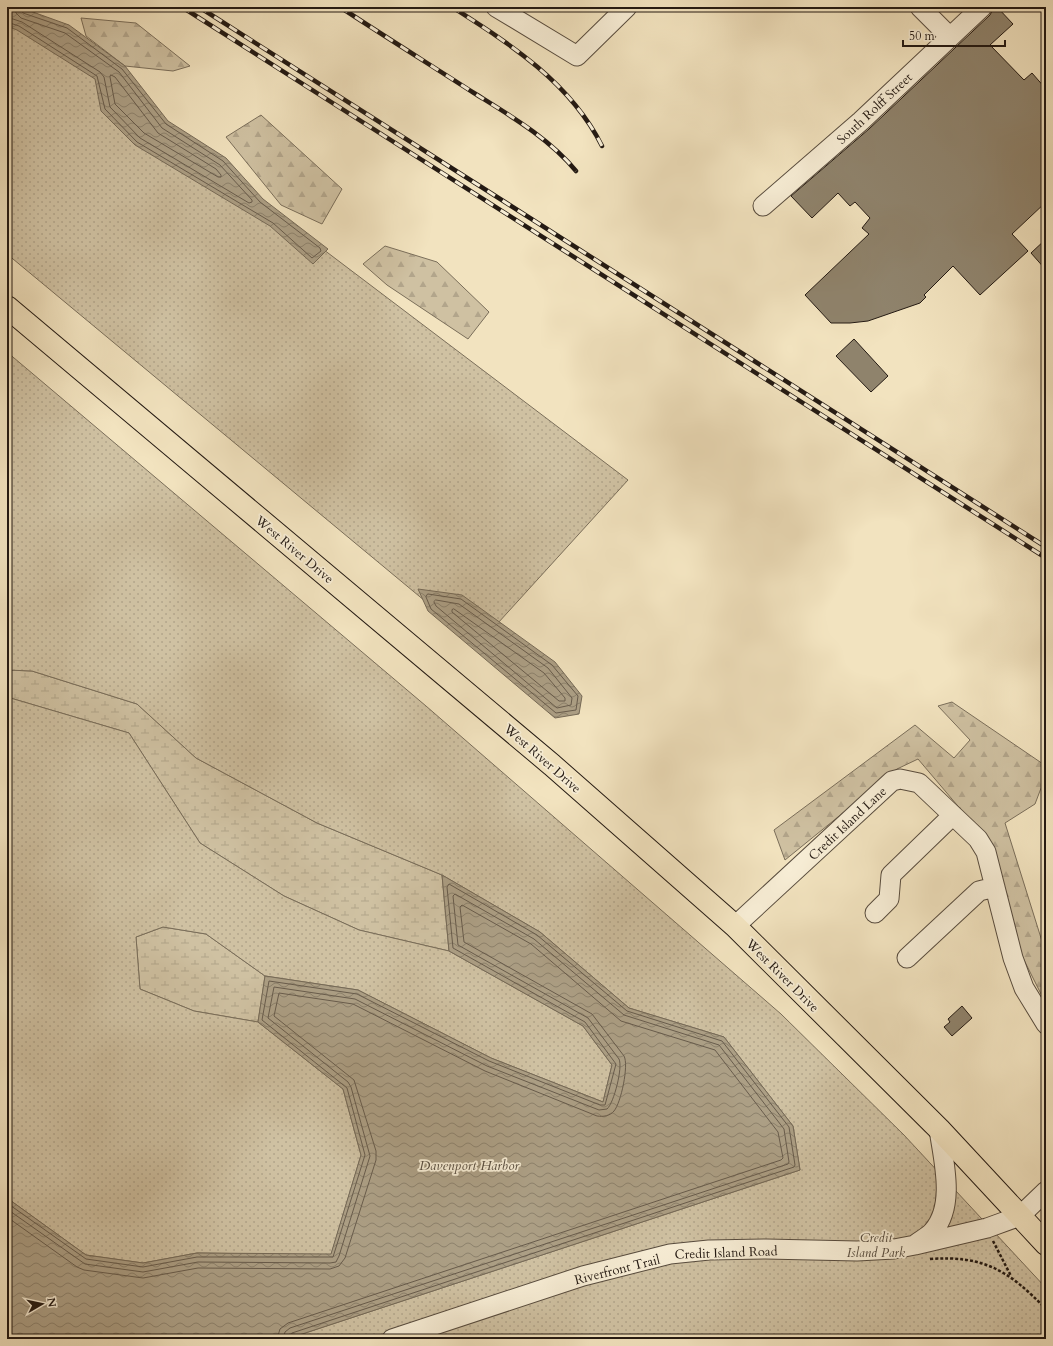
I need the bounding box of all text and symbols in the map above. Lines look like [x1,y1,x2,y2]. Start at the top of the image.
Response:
scale bar [903,22,1005,48]
text: 50 m [909,28,936,44]
street label: South Rolff Street [833,69,916,149]
street label: West River Drive [251,511,337,588]
street label: West River Drive [499,719,585,797]
street label: Credit Island Lane [805,783,891,865]
street label: West River Drive [741,934,823,1016]
water label: Davenport Harbor [419,1156,519,1175]
park label: Credit Island Park [847,1229,906,1262]
street label: Credit Island Road [674,1242,778,1264]
street label: Riverfront Trail [573,1250,663,1289]
north arrow [22,1284,62,1324]
text: N [43,1297,60,1309]

